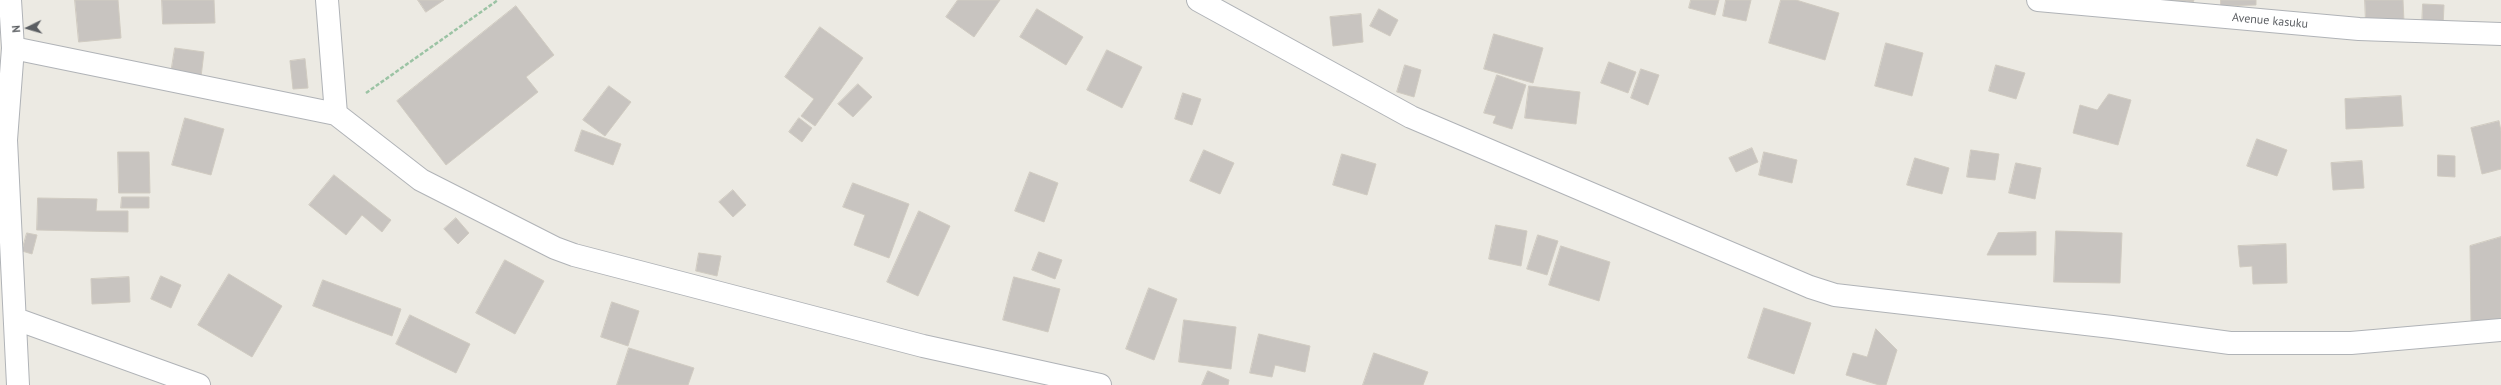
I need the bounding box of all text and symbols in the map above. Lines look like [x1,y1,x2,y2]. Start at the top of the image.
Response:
north arrow [8,8,48,48]
street label: Avenue kasuku [2231,11,2309,31]
text: N [9,25,23,33]

